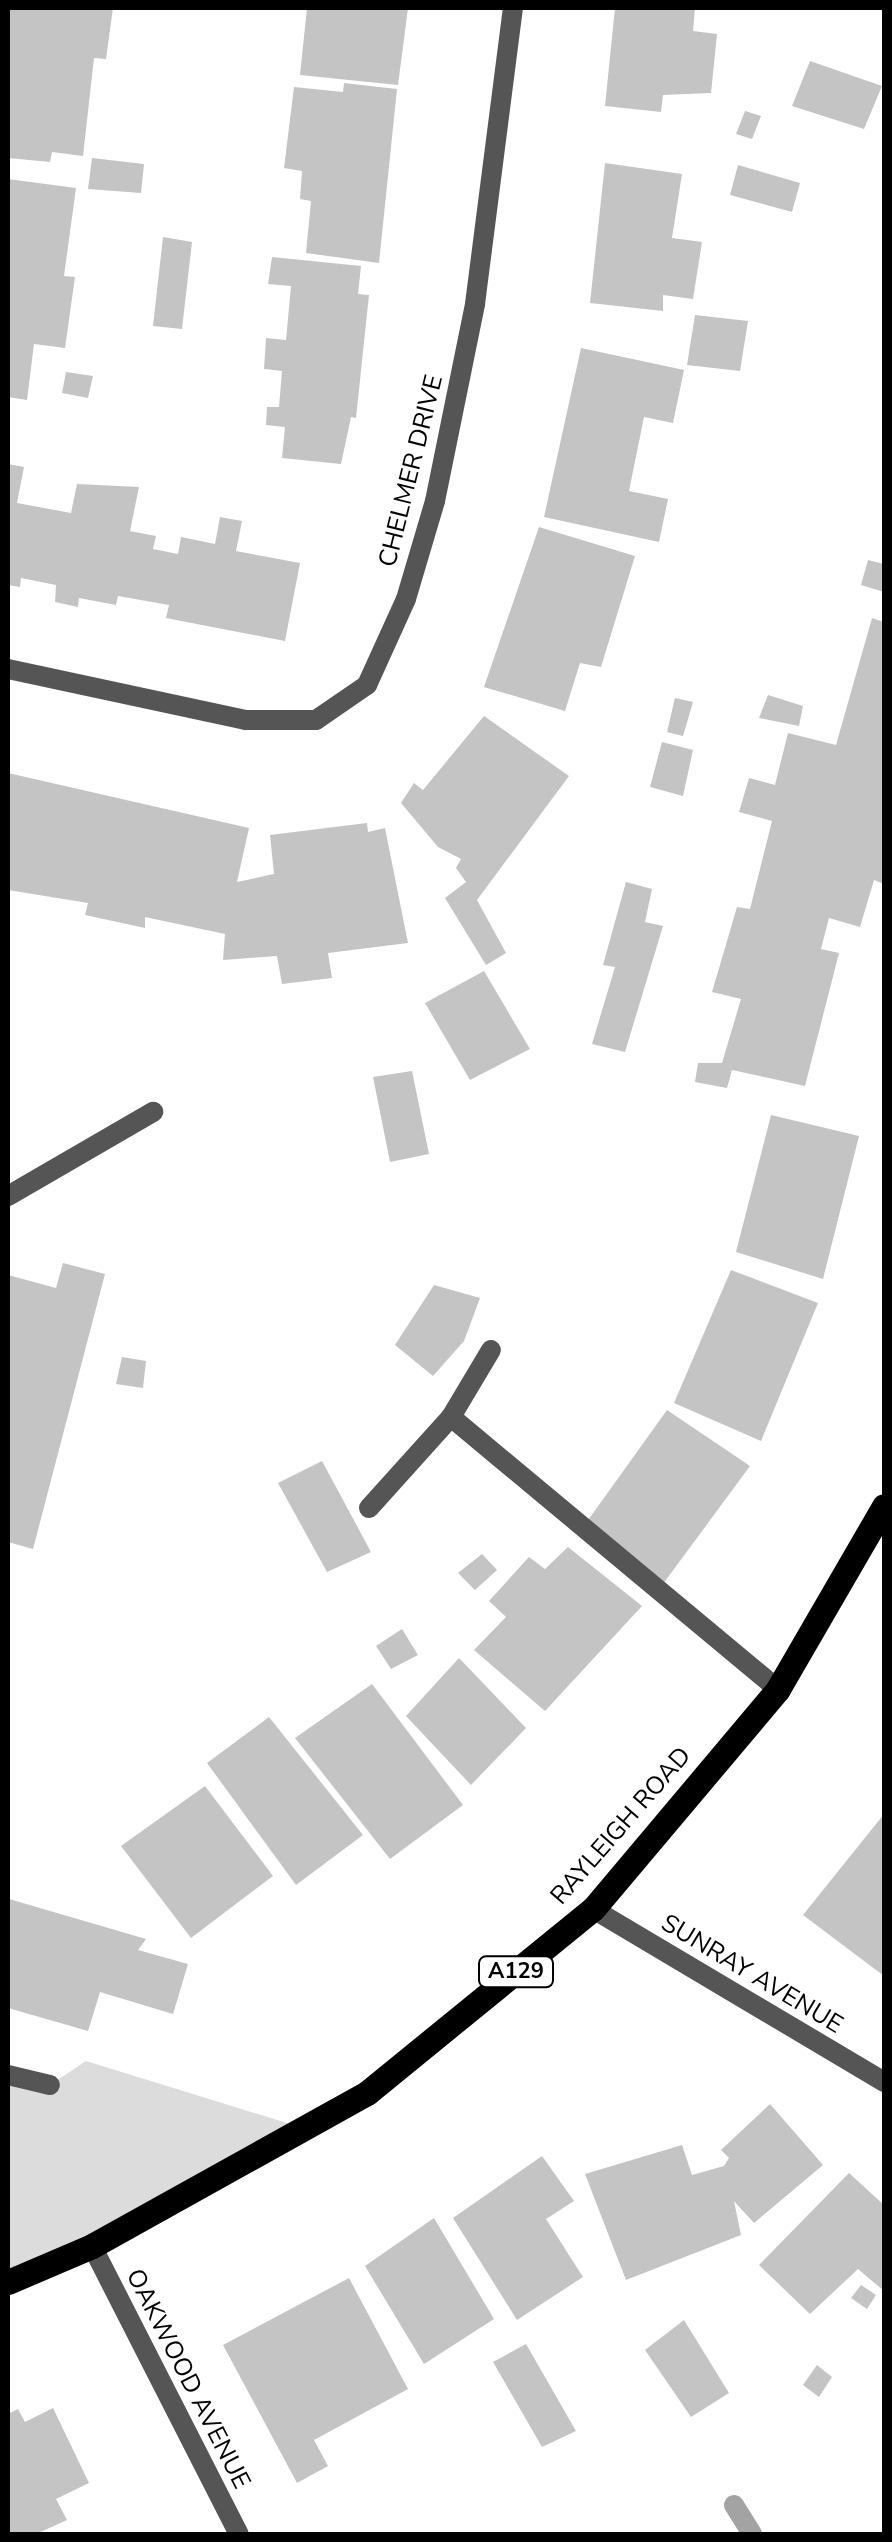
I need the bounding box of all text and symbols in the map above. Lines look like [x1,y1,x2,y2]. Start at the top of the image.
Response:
street label: CHELMER DRIVE [373,372,449,570]
street label: RAYLEIGH ROAD [544,1741,698,1911]
street label: SUNRAY AVENUE [656,1908,848,2040]
road number: A129 [476,1955,556,1989]
street label: OAKWOOD AVENUE [120,2264,256,2494]

